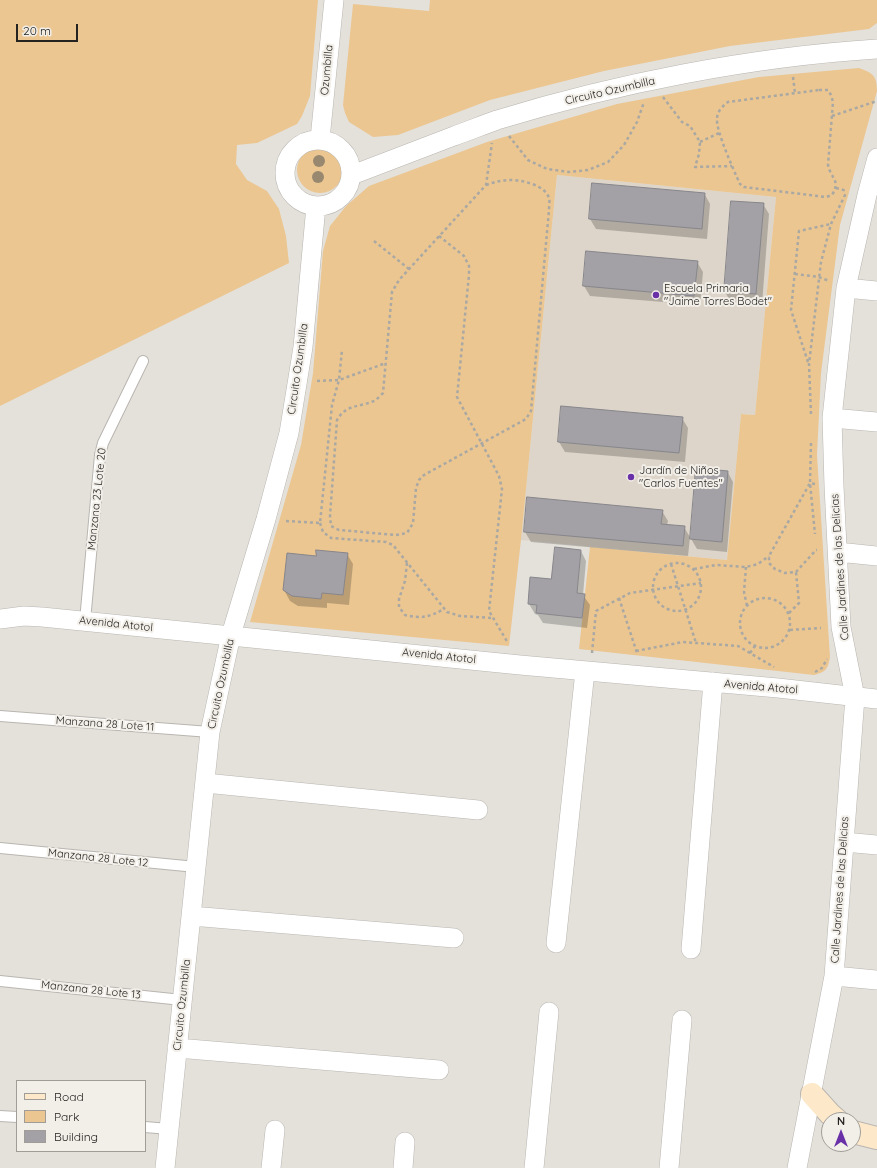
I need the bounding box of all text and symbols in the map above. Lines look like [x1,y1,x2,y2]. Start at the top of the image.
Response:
scale bar [18,16,80,42]
text: 20 m [23,23,51,38]
street label: Ozumbilla [318,44,336,96]
street label: Circuito Ozumbilla [564,74,656,108]
place label: Escuela Primaria "Jaime Torres Bodet" [664,282,772,308]
marker: Escuela Primaria "Jaime Torres Bodet" [651,290,661,300]
street label: Circuito Ozumbilla [285,323,311,415]
street label: Manzana 23 Lote 20 [85,447,109,551]
place label: Jardín de Niños "Carlos Fuentes" [639,464,723,490]
marker: Jardín de Niños "Carlos Fuentes" [626,472,636,482]
street label: Calle Jardines de las Delicias [828,493,852,641]
street label: Avenida Atotol [78,614,154,634]
street label: Circuito Ozumbilla [205,638,237,730]
street label: Avenida Atotol [401,646,477,666]
street label: Avenida Atotol [724,677,798,697]
street label: Manzana 28 Lote 11 [55,714,155,734]
street label: Calle Jardines de las Delicias [828,816,852,964]
street label: Manzana 28 Lote 12 [47,846,149,870]
street label: Circuito Ozumbilla [171,959,193,1051]
street label: Manzana 28 Lote 13 [40,978,142,1002]
legend [16,1080,146,1152]
text: Road [54,1089,84,1104]
text: Park [54,1109,79,1124]
north arrow [821,1112,861,1152]
text: N [837,1114,845,1128]
text: Building [54,1129,98,1144]

